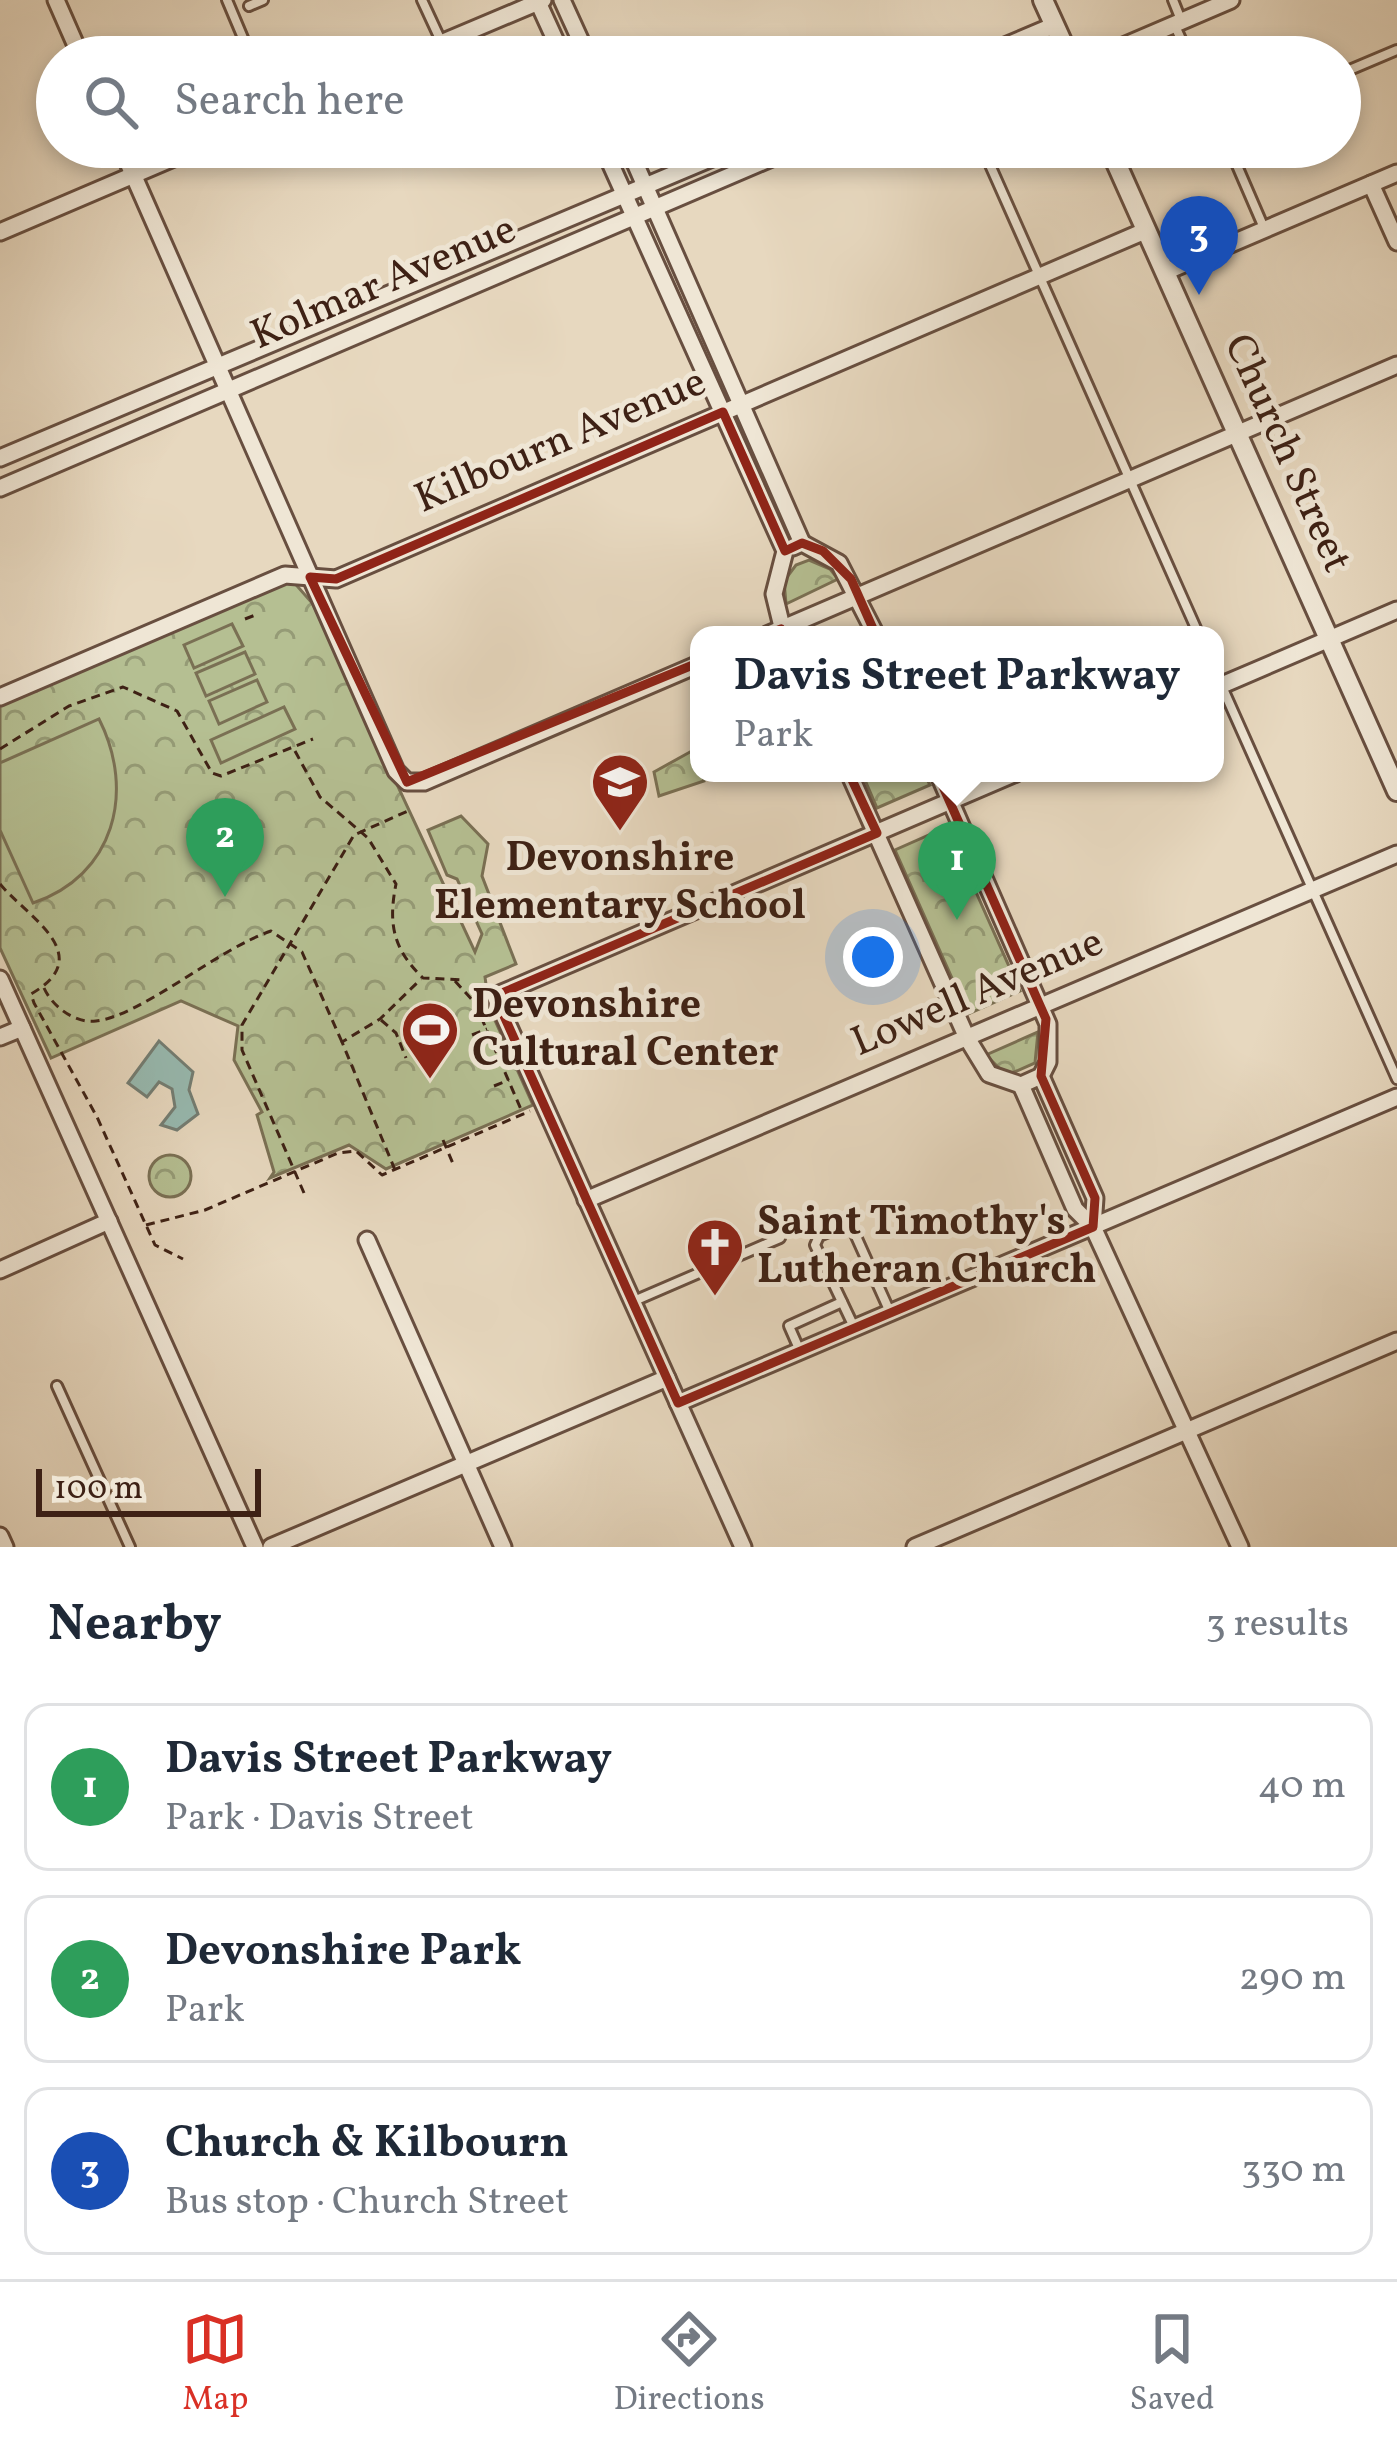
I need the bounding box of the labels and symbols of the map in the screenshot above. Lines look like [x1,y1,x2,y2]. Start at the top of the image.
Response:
pin: 3 [1160,196,1238,295]
street label: Kolmar Avenue [242,202,526,366]
street label: Church Street [1207,326,1365,582]
street label: Kilbourn Avenue [406,354,716,530]
school or university icon: Devonshire Elementary School [589,751,651,833]
pin: 2 [186,798,264,897]
pin: 1 [918,821,996,920]
place label: Devonshire Elementary School [434,830,806,937]
street label: Lowell Avenue [843,914,1113,1074]
your location [843,927,903,987]
place label: Devonshire Cultural Center [472,977,779,1084]
sports icon: Devonshire Cultural Center [399,999,461,1081]
place label: Saint Timothy's Lutheran Church [757,1194,1097,1301]
church icon: Saint Timothy's Lutheran Church [684,1216,746,1298]
scale bar [36,1463,261,1516]

